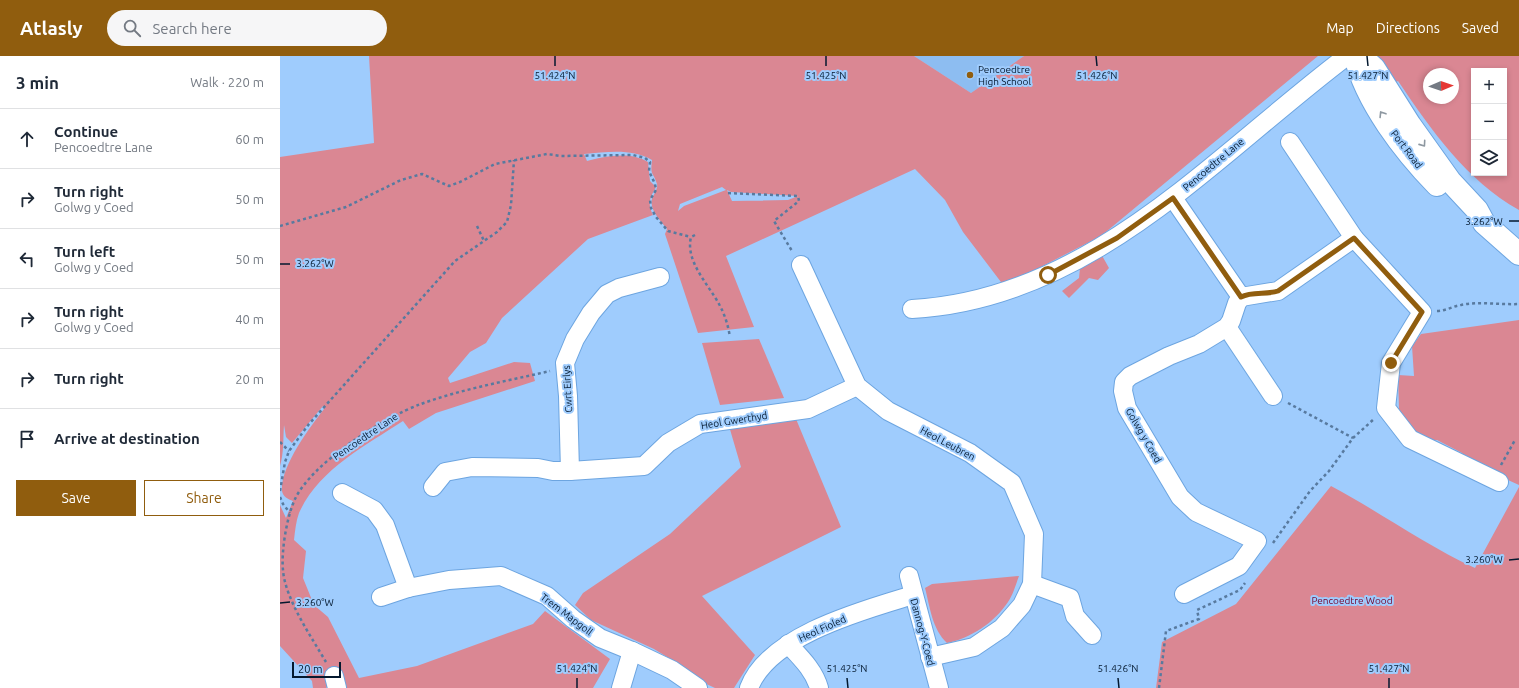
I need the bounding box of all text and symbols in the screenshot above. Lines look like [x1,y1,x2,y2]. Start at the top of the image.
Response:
search box [107,10,387,46]
text: Atlasly [20,17,83,39]
icon: search [121,17,143,39]
text: Search here [153,20,232,37]
text: Map [1326,20,1354,36]
text: Directions [1376,20,1440,36]
text: Saved [1462,20,1499,36]
place label: Pencoedtre High School [978,64,1031,87]
north arrow [1423,68,1459,104]
map controls [1471,68,1507,176]
button: + [1471,68,1507,104]
text: 51.424°N [534,70,576,81]
text: 51.425°N [805,70,847,81]
marker: Pencoedtre High School [965,70,975,80]
text: 51.426°N [1076,70,1118,81]
text: 51.427°N [1347,70,1389,81]
text: 3 min [16,73,59,92]
text: Walk · 220 m [190,75,264,89]
button: − [1471,104,1507,140]
one-way arrow [1380,112,1387,119]
text: Continue [54,123,118,140]
icon: ahead [16,128,38,150]
street label: Port Road [1389,128,1425,171]
text: 60 m [235,132,264,146]
street label: Pencoedtre Lane [1181,136,1246,193]
text: Pencoedtre Lane [54,140,153,154]
one-way arrow [1418,140,1426,147]
button: layers [1471,140,1507,176]
text: Turn right [54,183,124,200]
icon: right [16,188,38,210]
text: 50 m [235,192,264,206]
text: Golwg y Coed [54,200,134,214]
text: 3.262°W [1465,216,1503,227]
text: Turn left [54,243,115,260]
icon: left [16,248,38,270]
text: 50 m [235,252,264,266]
text: 3.262°W [296,258,334,269]
text: Golwg y Coed [54,260,134,274]
route start [1039,266,1057,284]
text: Turn right [54,303,124,320]
icon: right [16,308,38,330]
text: 40 m [235,312,264,326]
text: Golwg y Coed [54,320,134,334]
route end [1382,354,1400,372]
street label: Cwrt Eirlys [561,365,574,413]
icon: right [16,368,38,390]
text: Turn right [54,370,124,387]
text: 20 m [235,372,264,386]
street label: Golwg y Coed [1123,406,1164,465]
street label: Heol Gwerthyd [700,410,768,431]
street label: Pencoedtre Lane [331,411,400,462]
street label: Heol Leubren [919,424,977,462]
icon: arrive [16,428,38,450]
text: Arrive at destination [54,430,200,447]
button: Save [16,480,136,516]
button: Share [144,480,264,516]
text: 3.260°W [1465,554,1503,565]
street label: Trem Mapgoll [539,591,595,638]
park label: Pencoedtre Wood [1311,595,1393,606]
text: 3.260°W [296,597,334,608]
street label: Dannog-Y-Coed [908,597,937,667]
street label: Heol Fioled [797,613,848,644]
scale bar [292,660,341,679]
text: 20 m [298,663,322,675]
text: 51.424°N [556,663,598,674]
text: 51.425°N [826,663,868,674]
text: 51.426°N [1097,663,1139,674]
text: 51.427°N [1368,663,1410,674]

